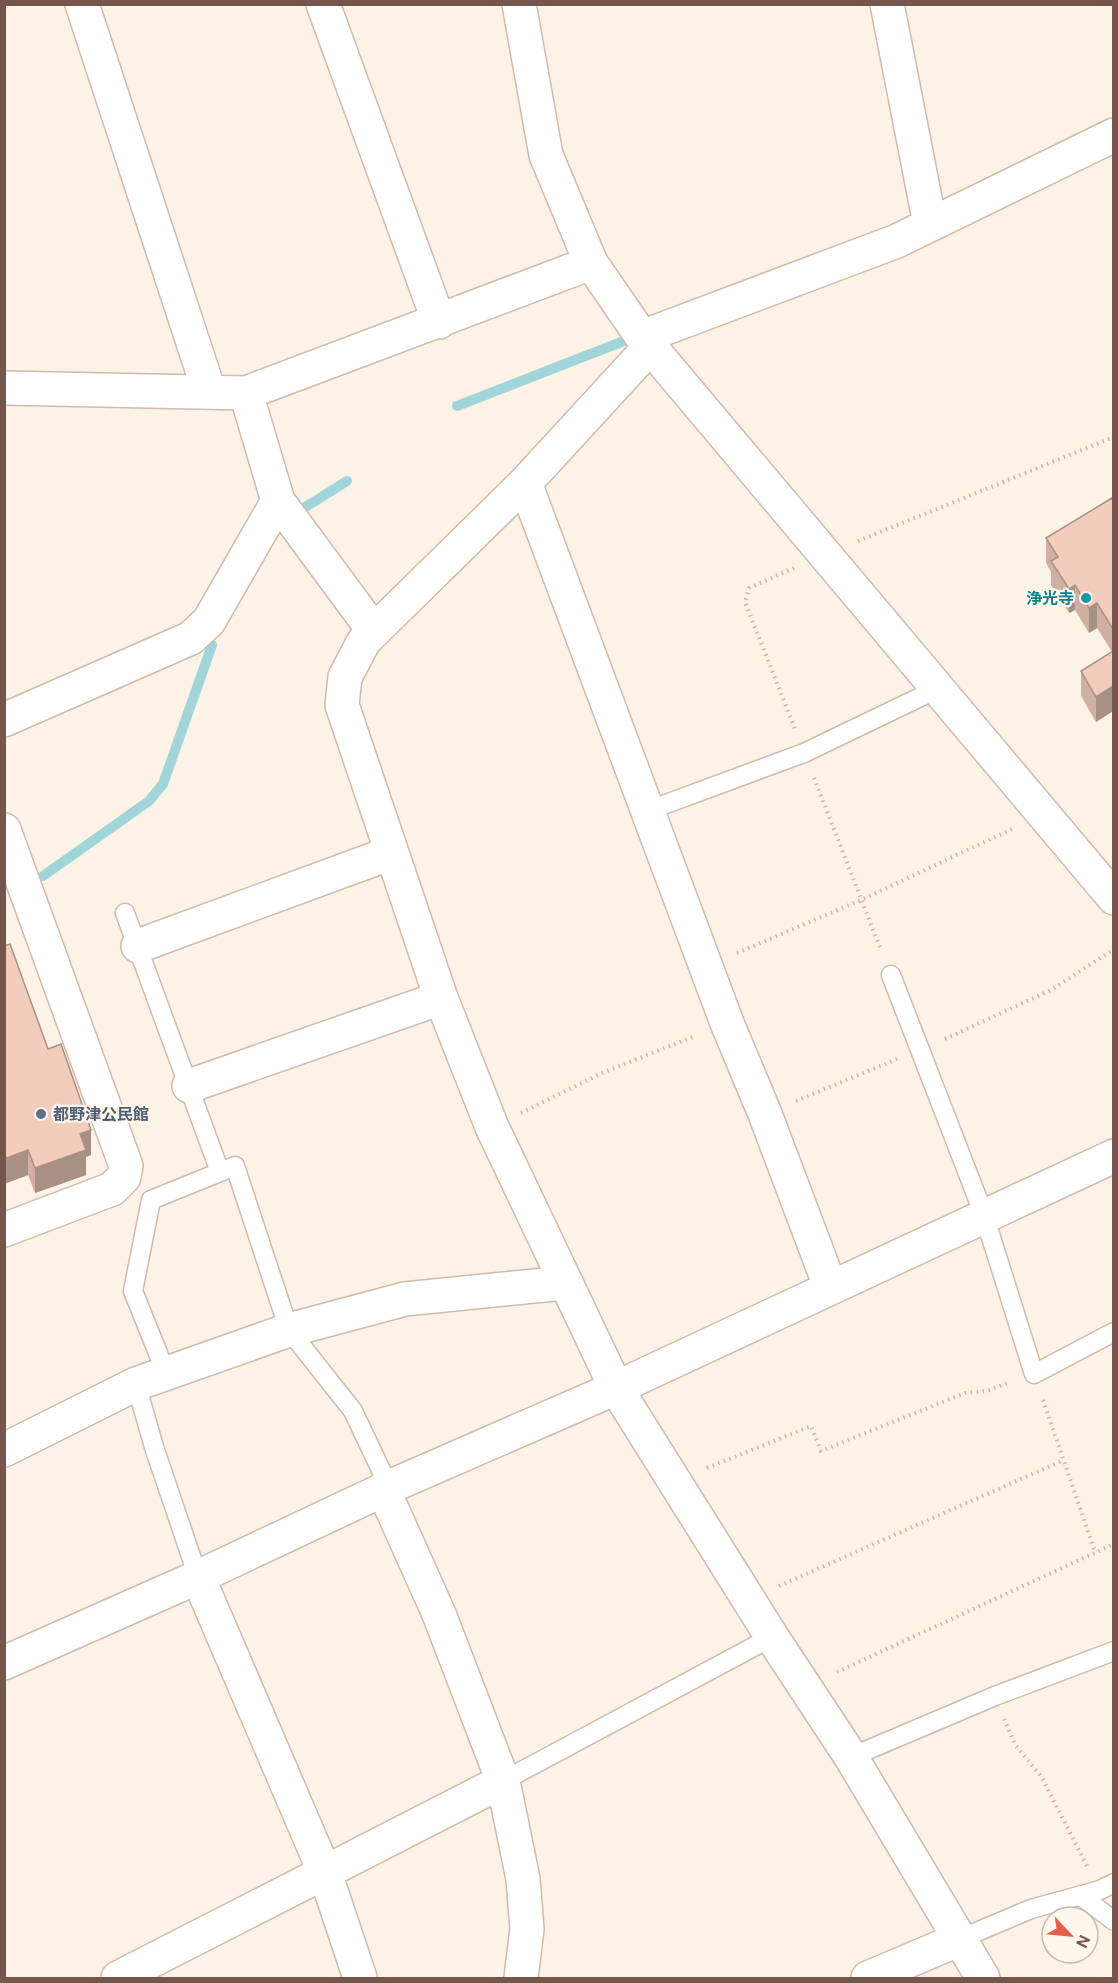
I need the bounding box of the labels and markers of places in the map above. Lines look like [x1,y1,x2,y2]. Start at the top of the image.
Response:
place label: 浄光寺 [1026,588,1074,609]
marker: 浄光寺 [1079,591,1093,605]
place label: 都野津公民館 [53,1104,149,1125]
marker: 都野津公民館 [34,1107,48,1121]

